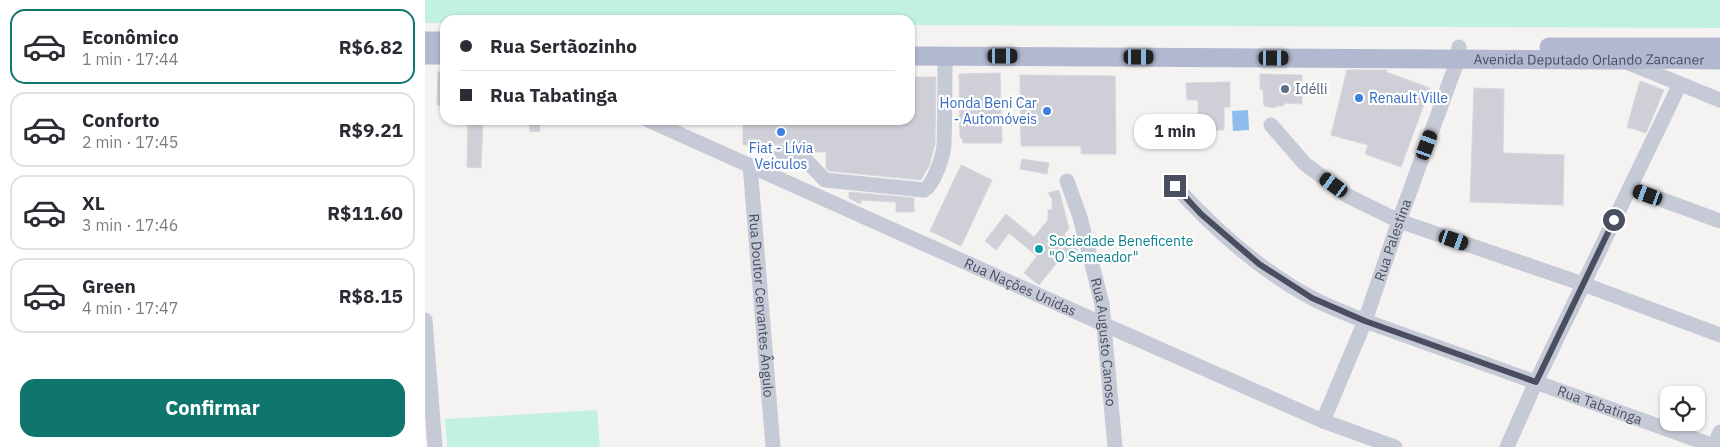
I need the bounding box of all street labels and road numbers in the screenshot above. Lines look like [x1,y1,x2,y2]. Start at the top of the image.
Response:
street label: Avenida Deputado Orlando Zancaner [1474,50,1705,69]
street label: Rua Palestina [1370,196,1415,283]
street label: Rua Doutor Cervantes Ângulo [745,213,778,398]
street label: Rua Nações Unidas [961,254,1079,320]
street label: Rua Augusto Canoso [1087,276,1120,407]
street label: Rua Tabatinga [1555,382,1645,429]

